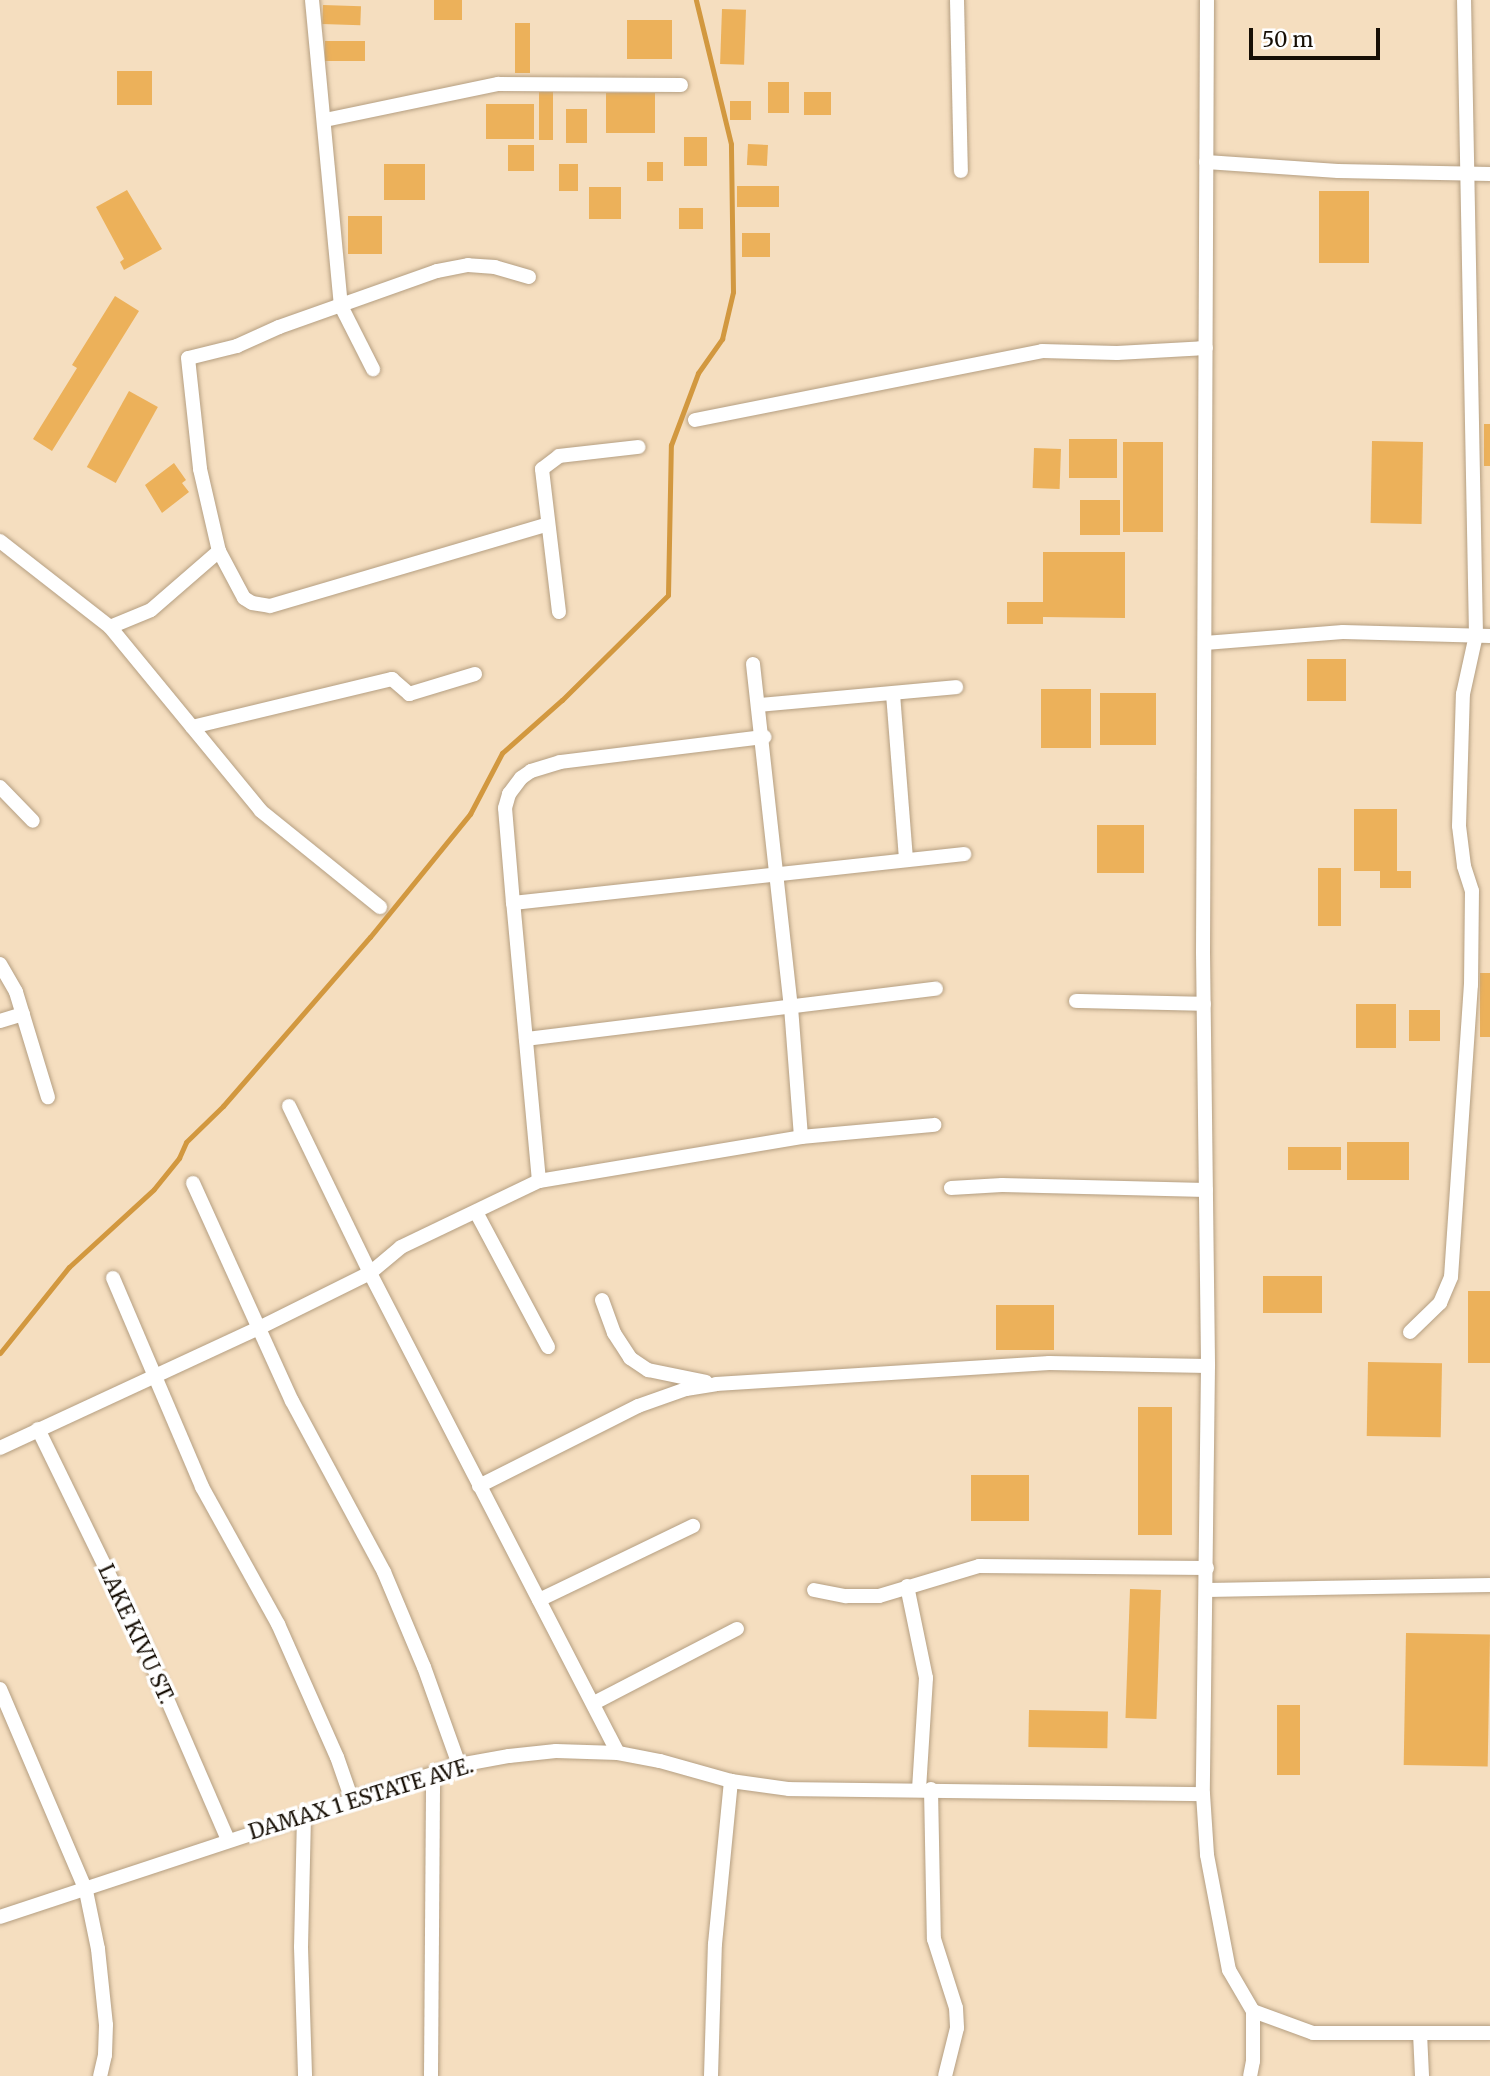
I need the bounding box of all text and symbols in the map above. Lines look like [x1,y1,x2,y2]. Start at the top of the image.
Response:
scale bar [1252,14,1383,58]
text: 50 m [1262,26,1313,53]
street label: LAKE KIVU ST. [93,1560,179,1708]
street label: DAMAX 1 ESTATE AVE. [246,1753,476,1845]

